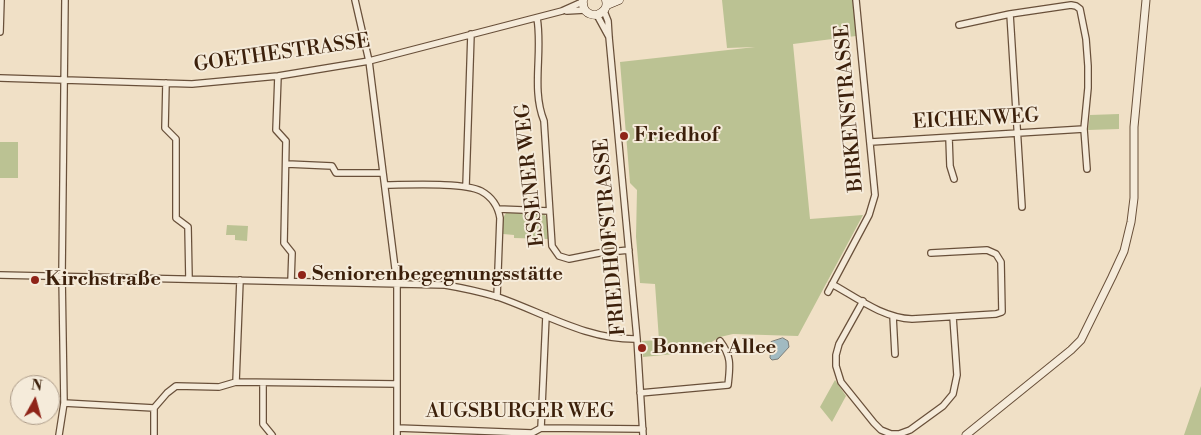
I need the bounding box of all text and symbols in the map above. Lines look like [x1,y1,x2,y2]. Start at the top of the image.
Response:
street label: BIRKENSTRASSE [831,23,869,193]
street label: GOETHESTRASSE [192,30,372,78]
street label: ESSENER WEG [512,102,550,248]
street label: EICHENWEG [912,105,1040,135]
place label: Friedhof [634,124,718,148]
marker: Friedhof [618,130,630,142]
street label: FRIEDHOFSTRASSE [590,137,632,337]
place label: Seniorenbegegnungsstätte [312,263,563,287]
place label: Kirchstraße [45,268,161,292]
marker: Seniorenbegegnungsstätte [296,269,308,281]
marker: Kirchstraße [29,274,41,286]
place label: Bonner Allee [652,336,776,360]
marker: Bonner Allee [636,342,648,354]
north arrow [10,375,60,425]
text: N [30,376,43,396]
street label: AUGSBURGER WEG [426,400,614,424]

